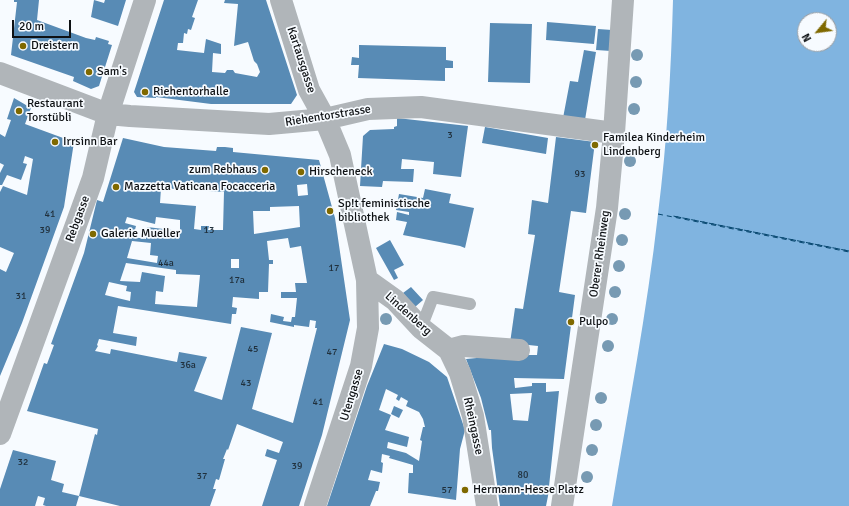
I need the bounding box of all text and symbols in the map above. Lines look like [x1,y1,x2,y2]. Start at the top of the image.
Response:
scale bar [14,12,73,38]
north arrow [797,12,837,52]
text: 20 m [19,19,44,34]
street label: Kartausgasse [284,25,318,95]
text: N [799,31,814,44]
place label: Dreistern [31,39,79,53]
marker: Dreistern [18,41,28,51]
place label: Sam's [97,65,127,79]
marker: Sam's [84,67,94,77]
place label: Riehentorhalle [153,85,229,99]
marker: Riehentorhalle [140,87,150,97]
place label: Restaurant Torstübli [27,97,83,125]
street label: Riehentorstrasse [284,102,372,130]
marker: Restaurant Torstübli [14,106,24,116]
house number: 3 [447,129,453,141]
place label: Familea Kinderheim Lindenberg [603,131,705,159]
place label: Irrsinn Bar [63,135,117,149]
marker: Irrsinn Bar [50,137,60,147]
marker: Familea Kinderheim Lindenberg [590,140,600,150]
place label: zum Rebhaus [189,163,257,177]
marker: zum Rebhaus [260,165,270,175]
place label: Hirscheneck [309,165,372,179]
marker: Hirscheneck [296,167,306,177]
house number: 93 [575,168,585,180]
place label: Mazzetta Vaticana Focacceria [124,180,275,194]
marker: Mazzetta Vaticana Focacceria [111,182,121,192]
street label: Rebgasse [63,194,93,244]
place label: Sp!t feministische bibliothek [338,197,430,225]
marker: Sp!t feministische bibliothek [325,206,335,216]
house number: 41 [45,208,55,220]
street label: Oberer Rheinweg [587,210,613,298]
house number: 39 [40,224,50,236]
house number: 13 [204,224,214,236]
place label: Galerie Mueller [101,227,180,241]
marker: Galerie Mueller [88,229,98,239]
house number: 44a [158,257,174,269]
house number: 17 [329,262,339,274]
house number: 17a [229,274,245,286]
street label: Lindenberg [382,289,434,339]
house number: 31 [16,290,26,302]
place label: Pulpo [579,315,608,329]
marker: Pulpo [566,317,576,327]
house number: 45 [248,343,258,355]
house number: 47 [327,346,337,358]
house number: 36a [180,359,196,371]
street label: Utengasse [337,367,367,423]
house number: 43 [241,377,251,389]
house number: 41 [313,396,323,408]
street label: Rheingasse [460,396,486,456]
house number: 32 [18,456,28,468]
house number: 39 [292,460,302,472]
house number: 80 [518,469,528,481]
house number: 37 [197,470,207,482]
place label: Hermann-Hesse Platz [473,483,584,497]
house number: 57 [442,484,452,496]
marker: Hermann-Hesse Platz [460,485,470,495]

